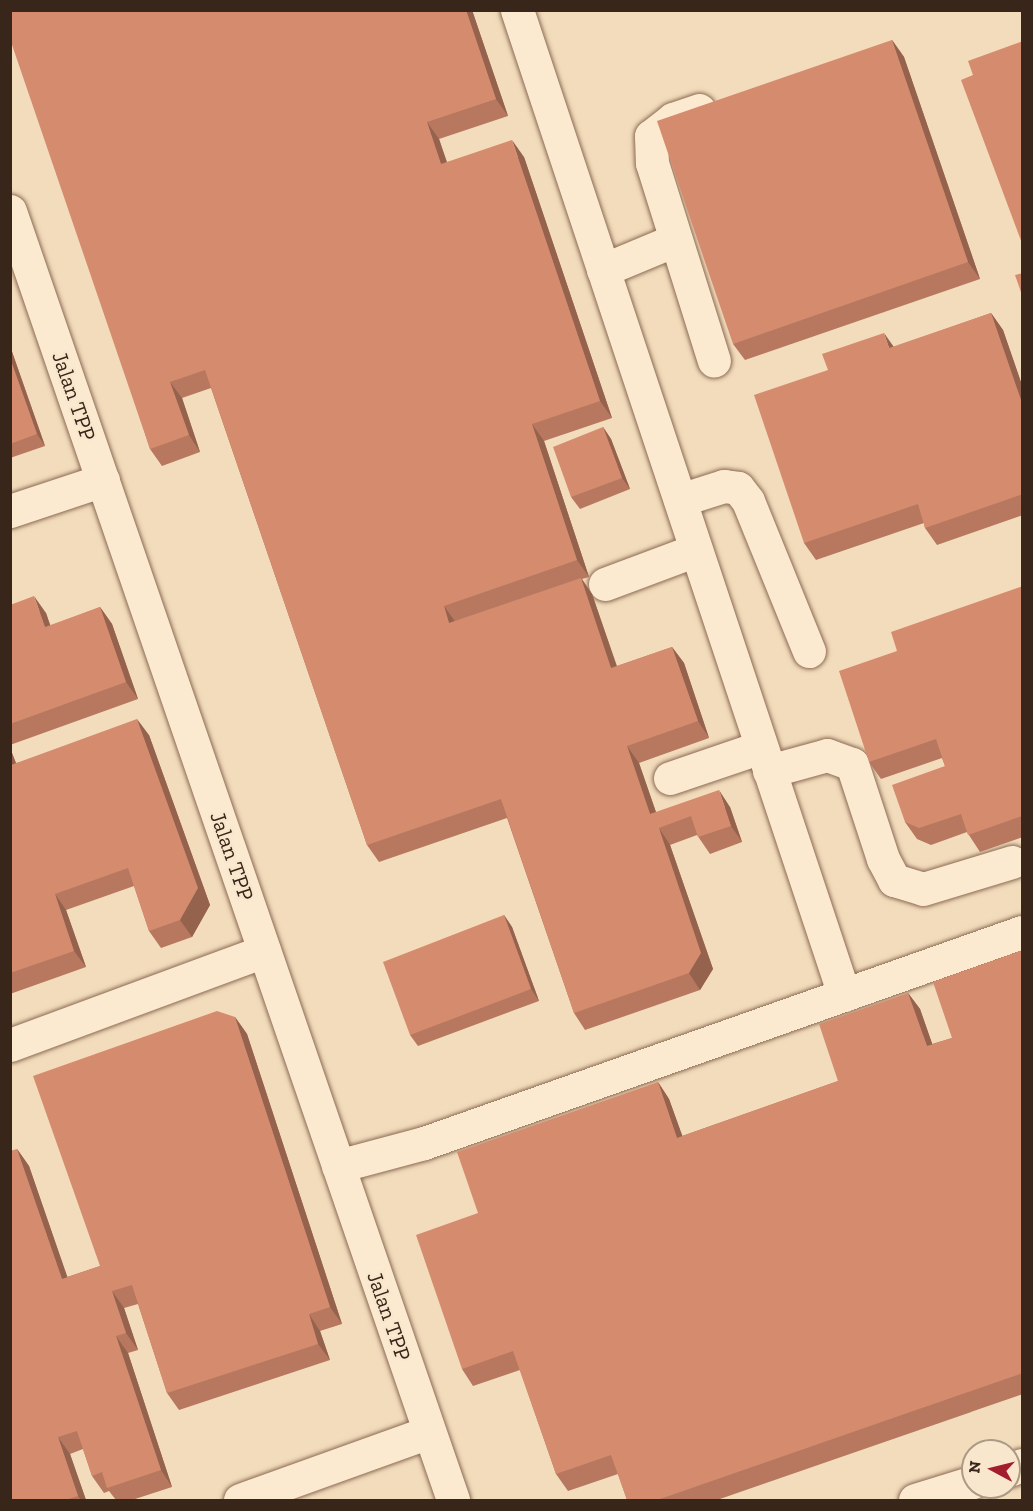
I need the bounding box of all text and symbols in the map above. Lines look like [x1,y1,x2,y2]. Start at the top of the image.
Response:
street label: Jalan TPP [46,348,102,444]
street label: Jalan TPP [204,808,260,904]
street label: Jalan TPP [361,1268,417,1364]
north arrow [961,1439,1021,1499]
text: N [964,1460,985,1474]

